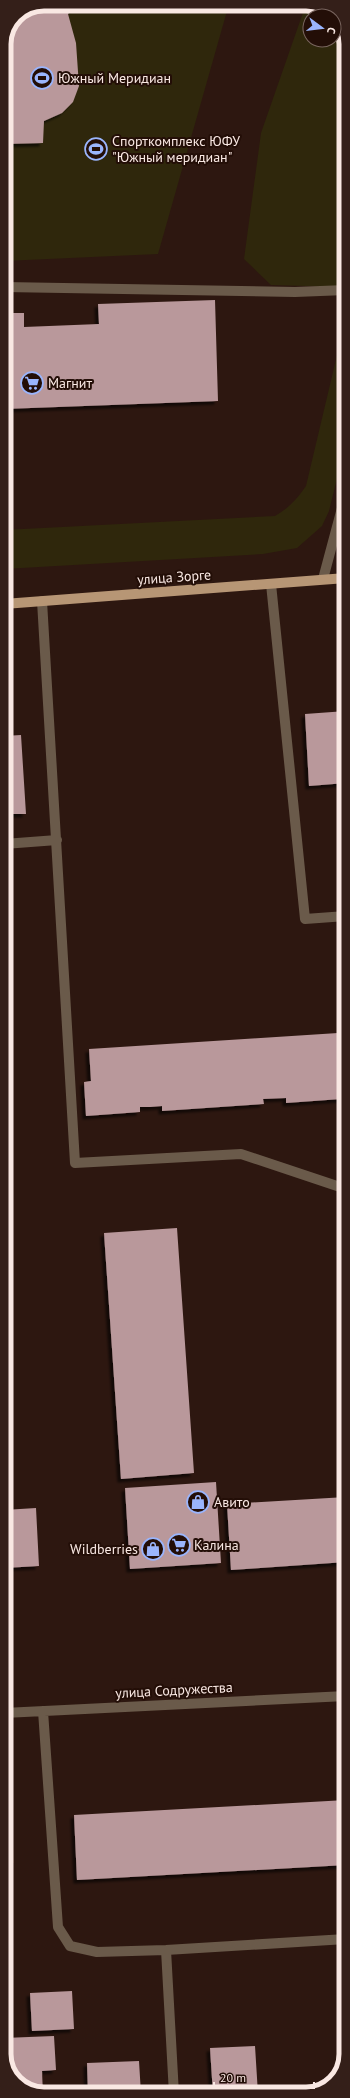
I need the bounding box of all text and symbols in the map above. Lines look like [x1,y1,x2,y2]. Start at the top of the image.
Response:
north arrow [302,8,342,48]
text: С [324,26,339,35]
sports icon: Южный Меридиан [29,65,55,91]
place label: Южный Меридиан [58,69,171,87]
place label: Спорткомплекс ЮФУ "Южный меридиан" [112,132,240,166]
sports icon: Спорткомплекс ЮФУ "Южный меридиан" [83,136,109,162]
supermarket icon: Магнит [19,370,45,396]
place label: Магнит [48,374,92,392]
street label: улица Зорге [136,565,212,589]
shop icon: Авито [185,1489,211,1515]
place label: Авито [214,1493,250,1511]
supermarket icon: Калина [166,1532,192,1558]
shop icon: Wildberries [140,1536,166,1562]
place label: Калина [194,1536,239,1554]
place label: Wildberries [70,1540,138,1558]
street label: улица Содружества [115,1678,233,1702]
scale bar [214,2064,314,2090]
text: 20 m [220,2070,246,2085]

